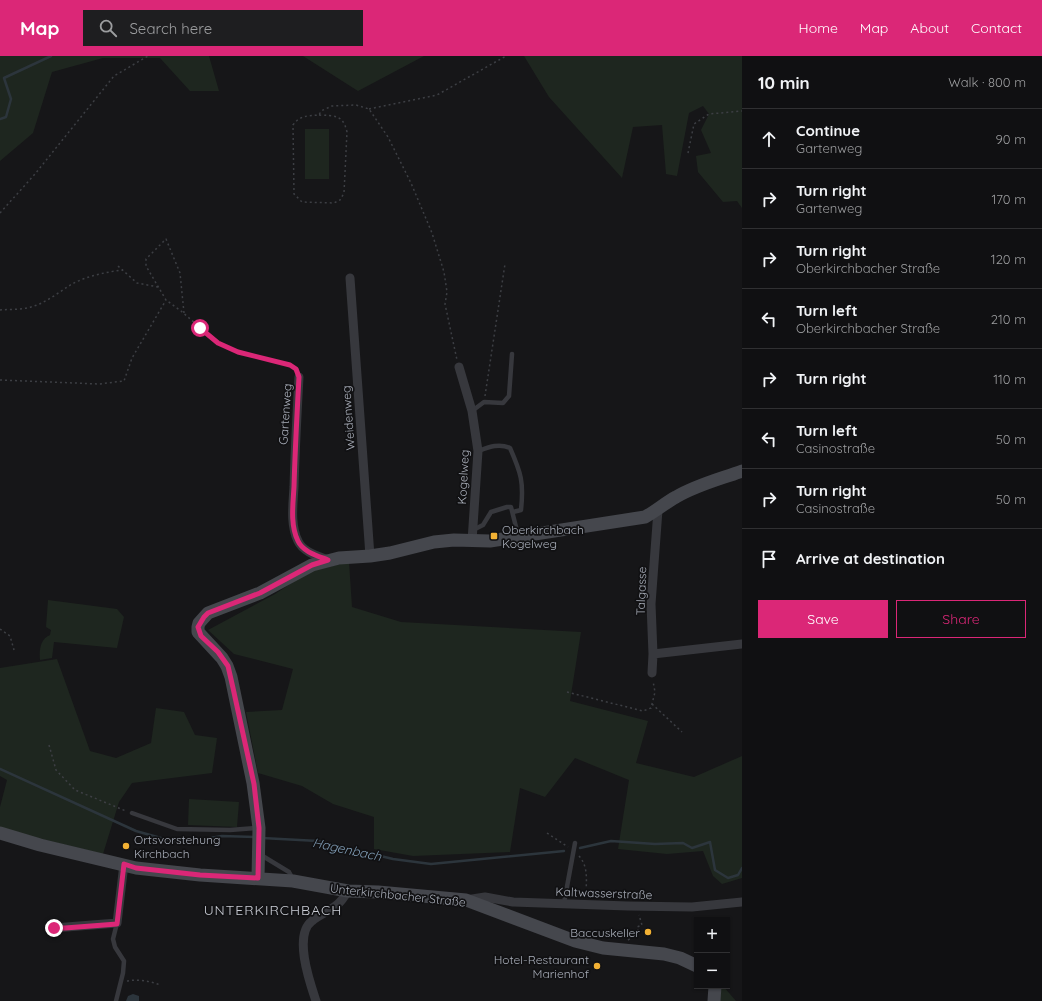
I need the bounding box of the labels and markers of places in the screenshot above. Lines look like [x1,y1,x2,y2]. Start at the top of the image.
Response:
place label: Oberkirchbach Kogelweg [502,522,584,551]
marker: Oberkirchbach Kogelweg [489,531,499,541]
place label: Ortsvorstehung Kirchbach [134,832,220,861]
marker: Ortsvorstehung Kirchbach [121,841,131,851]
place label: Baccuskeller [570,925,640,940]
marker: Baccuskeller [643,927,653,937]
place label: Hotel-Restaurant Marienhof [494,952,590,981]
marker: Hotel-Restaurant Marienhof [592,961,602,971]

